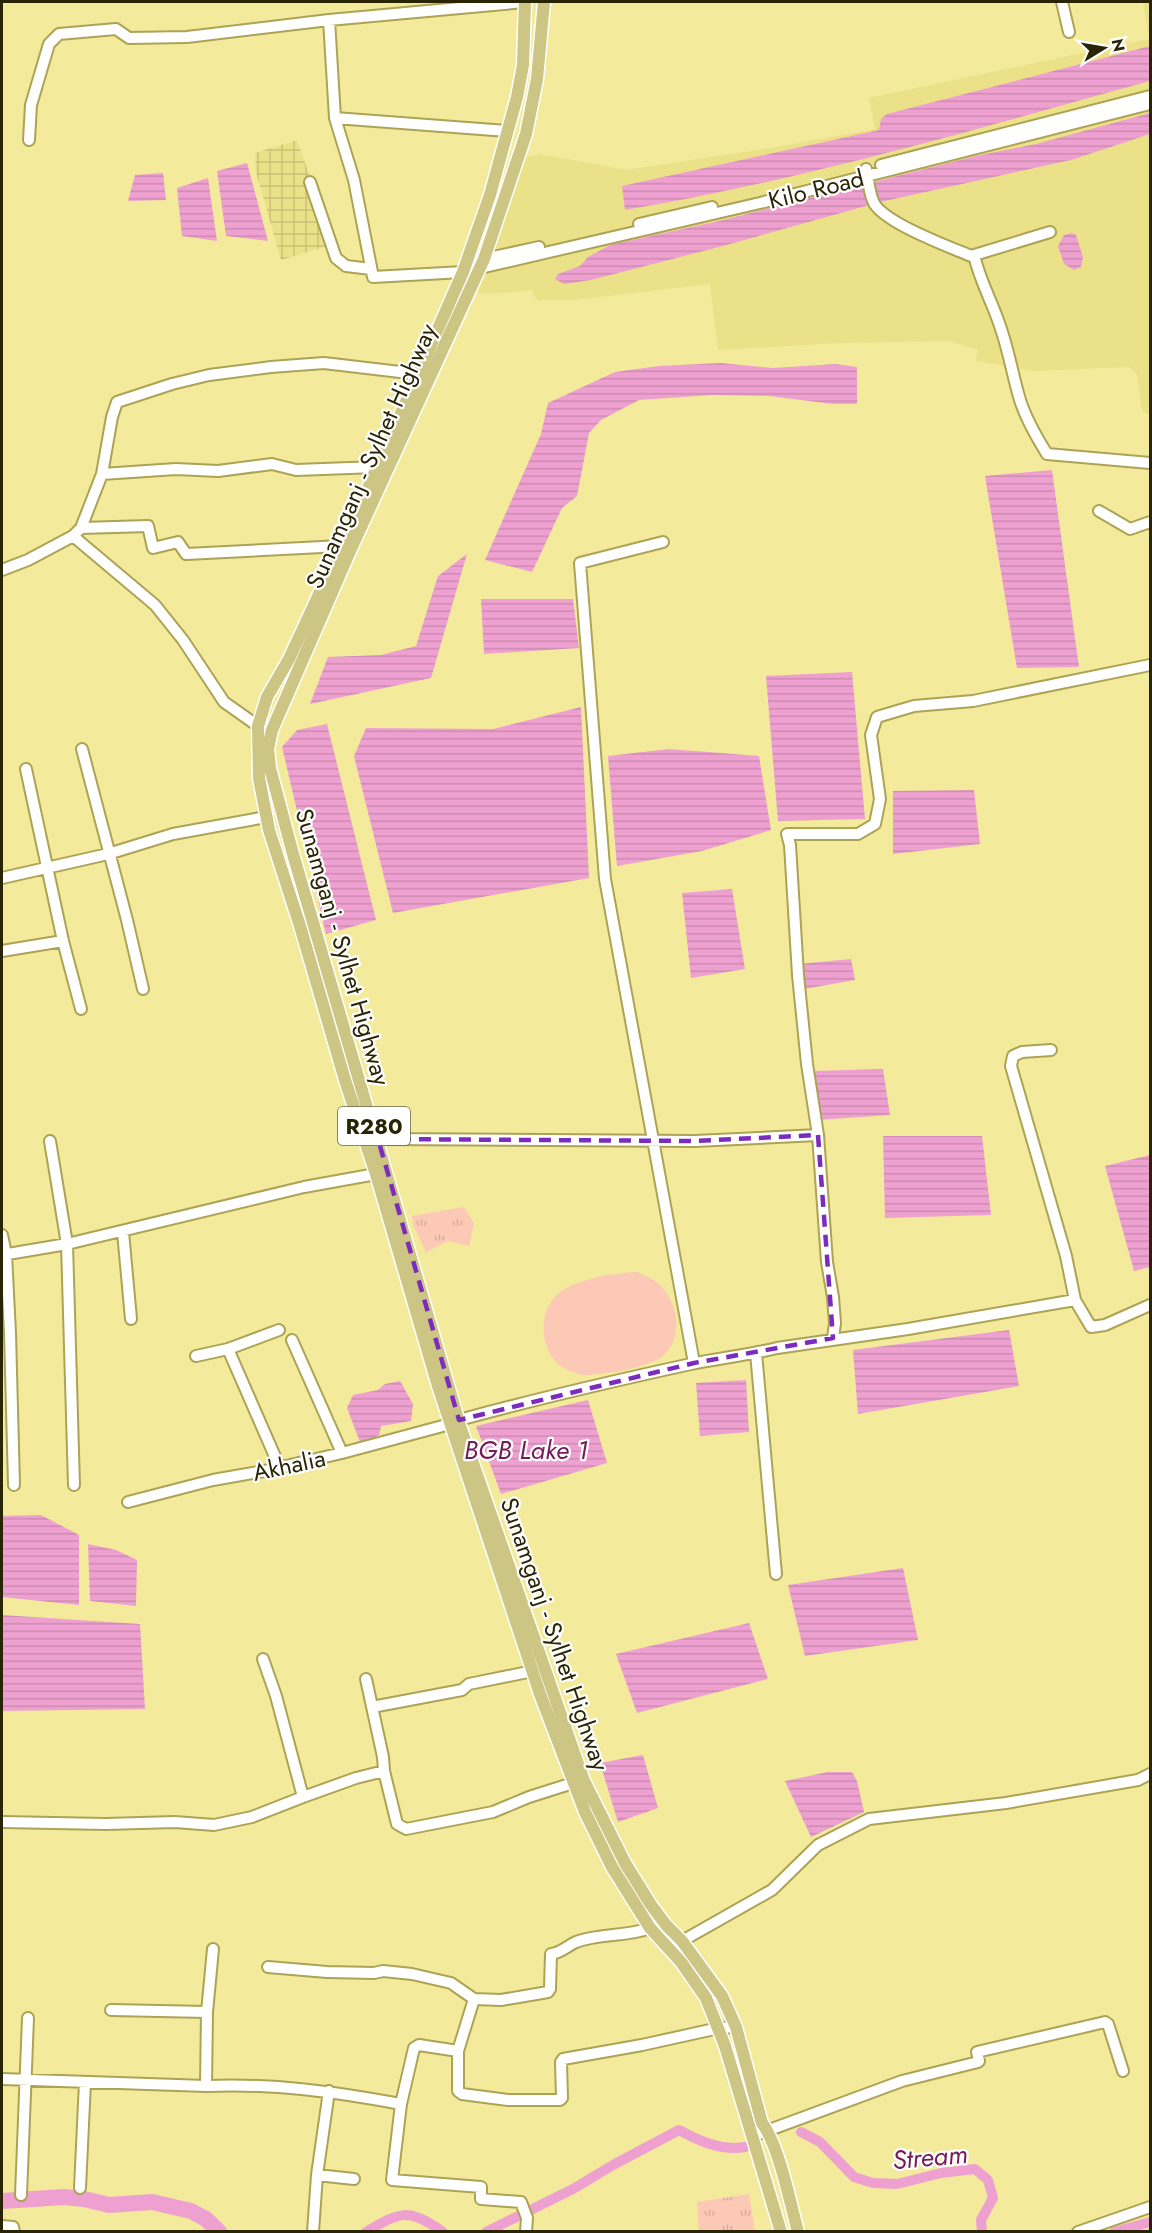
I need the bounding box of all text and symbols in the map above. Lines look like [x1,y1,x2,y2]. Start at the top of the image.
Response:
north arrow [1074,18,1134,78]
text: N [1106,37,1131,54]
street label: Kilo Road [765,160,867,218]
street label: Sunamganj - Sylhet Highway [297,317,446,594]
street label: Sunamganj - Sylhet Highway [287,804,399,1090]
road number: R280 [338,1107,410,1145]
water label: BGB Lake 1 [464,1431,588,1469]
street label: Akhalia [249,1440,329,1490]
street label: Sunamganj - Sylhet Highway [492,1493,618,1776]
water label: Stream [891,2135,969,2179]

